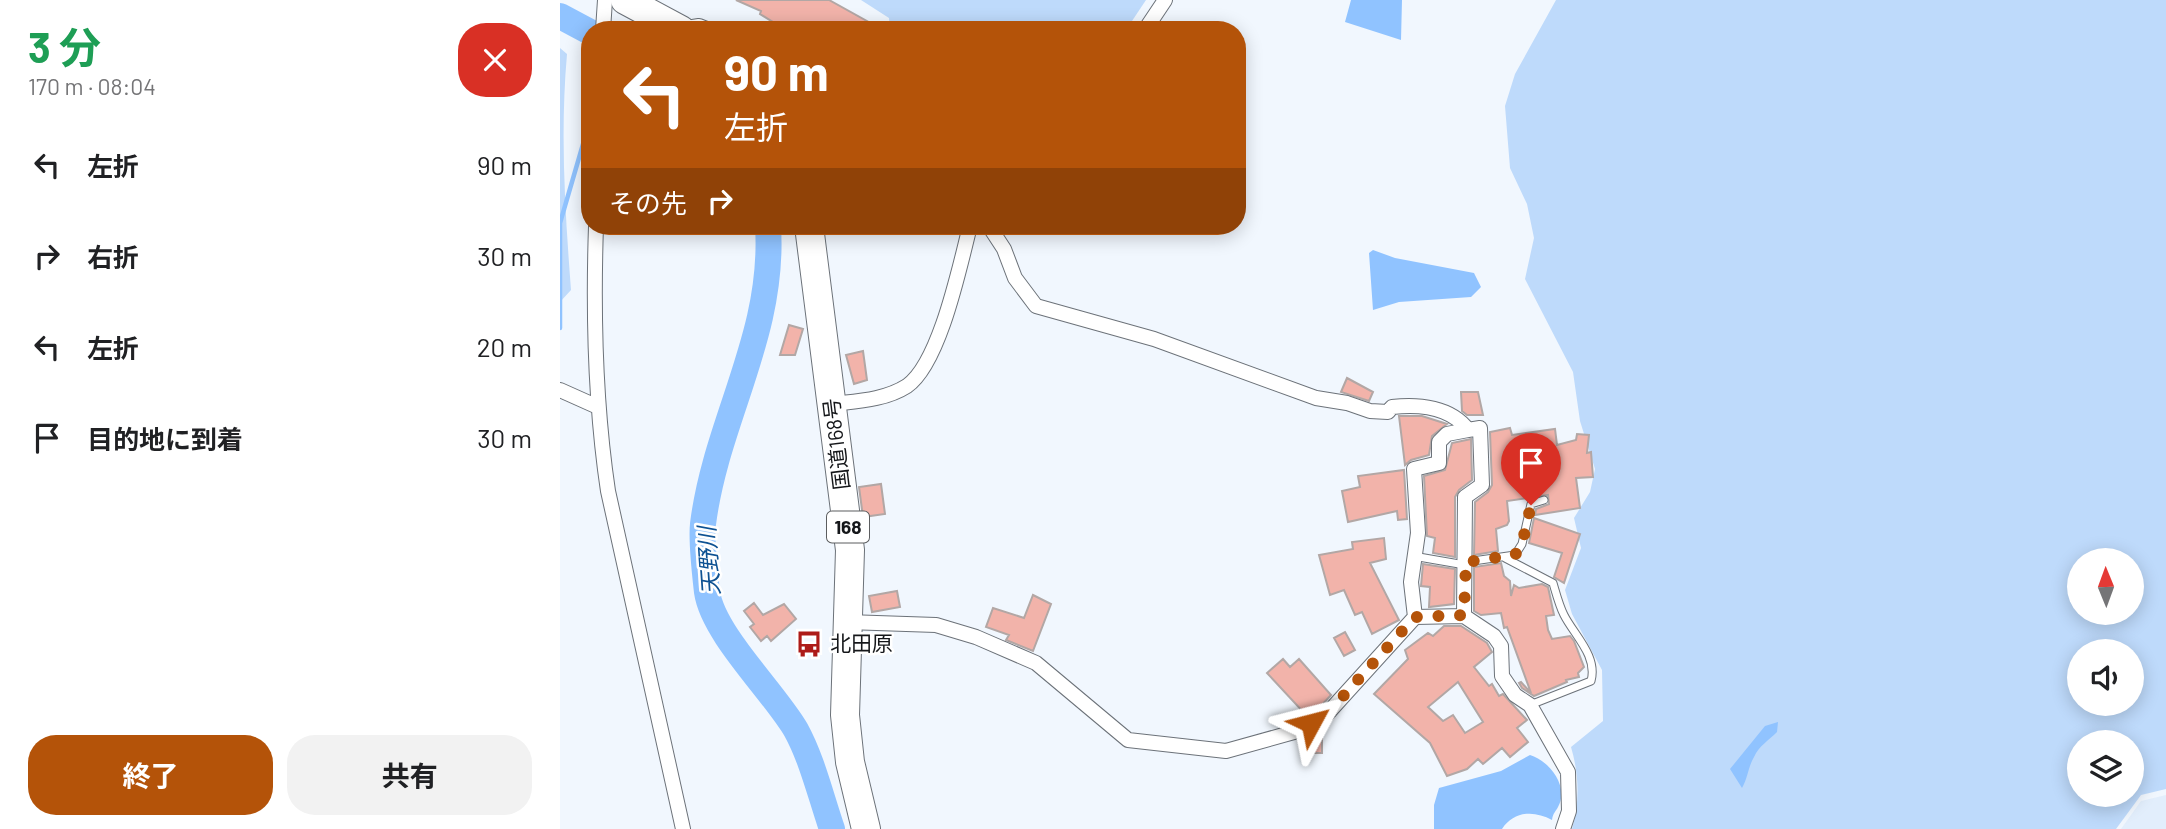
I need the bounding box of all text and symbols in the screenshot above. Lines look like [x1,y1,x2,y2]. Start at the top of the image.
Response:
text: 3 分 [28,21,101,71]
button: close [458,23,532,97]
text: 90 m [724,42,829,101]
icon: left [609,49,700,140]
text: 170 m · 08:04 [28,72,156,100]
text: 左折 [724,107,788,145]
icon: left [28,146,66,184]
text: 90 m [477,149,532,180]
text: 左折 [87,150,139,181]
icon: right [701,182,739,220]
text: その先 [609,187,687,218]
icon: right [28,237,66,275]
text: 30 m [477,240,532,271]
text: 右折 [87,241,139,272]
icon: left [28,328,66,366]
text: 20 m [477,331,532,362]
text: 左折 [87,332,139,363]
street label: 国道168号 [817,397,854,491]
icon: arrive [28,419,66,457]
text: 30 m [477,422,532,453]
text: 目的地に到着 [87,423,243,454]
pin [1501,433,1561,505]
icon: arrive [1512,444,1550,482]
road number: 168 [827,512,869,542]
water label: 天野川 [691,523,724,596]
north arrow [2067,548,2144,625]
map controls [2067,548,2144,807]
bus stop icon: 北田原 [794,629,824,659]
place label: 北田原 [830,630,893,655]
button: sound [2067,639,2144,716]
position arrow [1274,686,1348,760]
button: layers [2067,730,2144,807]
button: 終了 [28,735,273,815]
button: 共有 [287,735,532,815]

